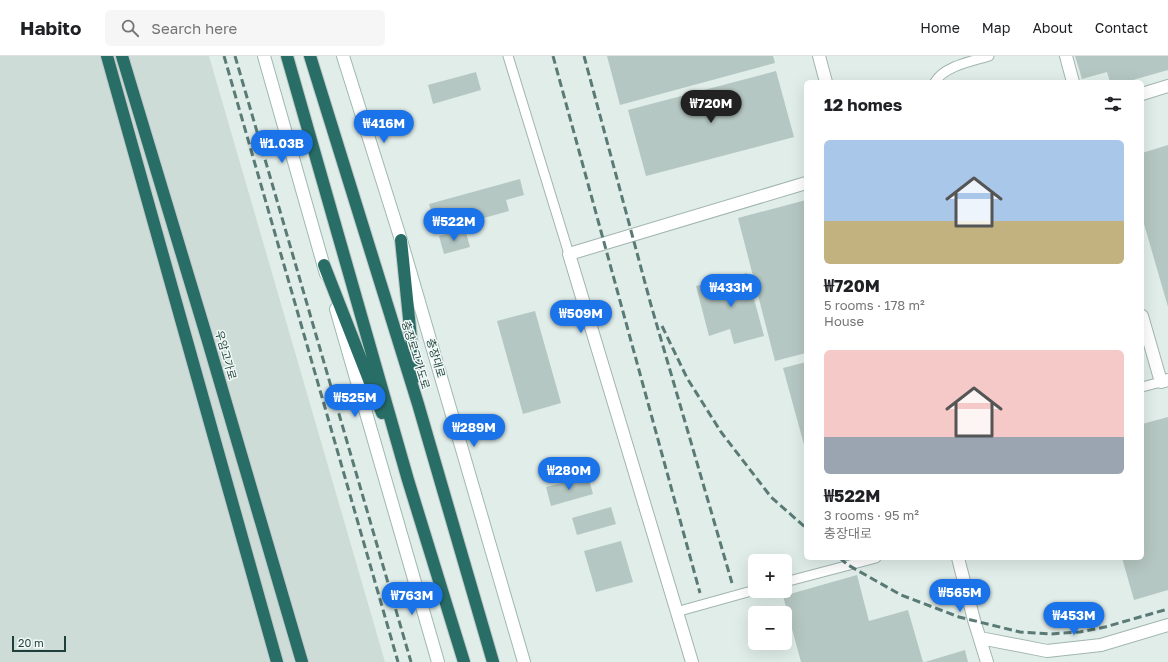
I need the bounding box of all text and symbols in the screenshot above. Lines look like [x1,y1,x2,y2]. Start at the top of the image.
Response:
search box [105,10,385,46]
text: Habito [20,16,81,39]
icon: search [119,17,141,39]
text: Search here [151,19,237,37]
text: Home [920,19,960,36]
text: Map [982,19,1010,36]
text: About [1032,19,1073,36]
text: Contact [1095,19,1148,36]
pin: ₩720M [683,90,739,124]
icon: filters [1102,93,1124,115]
text: 12 homes [824,94,902,115]
text: ₩720M [690,95,732,111]
pin: ₩416M [356,110,412,144]
text: ₩416M [363,115,405,131]
pin: ₩1.03B [249,130,315,164]
text: ₩1.03B [260,135,304,151]
icon: home [938,166,1010,238]
pin: ₩522M [426,208,482,242]
text: ₩522M [432,213,476,229]
pin: ₩433M [703,274,759,308]
text: ₩720M [824,275,880,296]
text: ₩433M [709,279,753,295]
text: 5 rooms · 178 m² [824,297,925,313]
pin: ₩509M [553,300,609,334]
text: ₩509M [559,305,603,321]
text: House [824,313,864,329]
street label: 충장로고가도로 [400,319,433,391]
street label: 우암고가로 [213,329,240,381]
street label: 충장대로 [425,337,448,379]
icon: home [938,376,1010,448]
pin: ₩525M [327,384,383,418]
text: ₩525M [333,389,377,405]
pin: ₩289M [446,414,502,448]
text: ₩289M [452,419,496,435]
pin: ₩280M [541,457,597,491]
text: ₩280M [547,462,591,478]
text: ₩522M [824,485,880,506]
text: 3 rooms · 95 m² [824,507,919,523]
text: 충장대로 [824,525,872,541]
map controls [748,554,792,650]
button: + [748,554,792,598]
pin: ₩565M [932,579,988,613]
pin: ₩763M [384,582,440,616]
text: ₩565M [938,584,982,600]
text: ₩763M [391,587,433,603]
pin: ₩453M [1046,602,1102,636]
button: − [748,606,792,650]
text: ₩453M [1052,607,1096,623]
scale bar [12,634,66,653]
text: 20 m [18,636,44,649]

